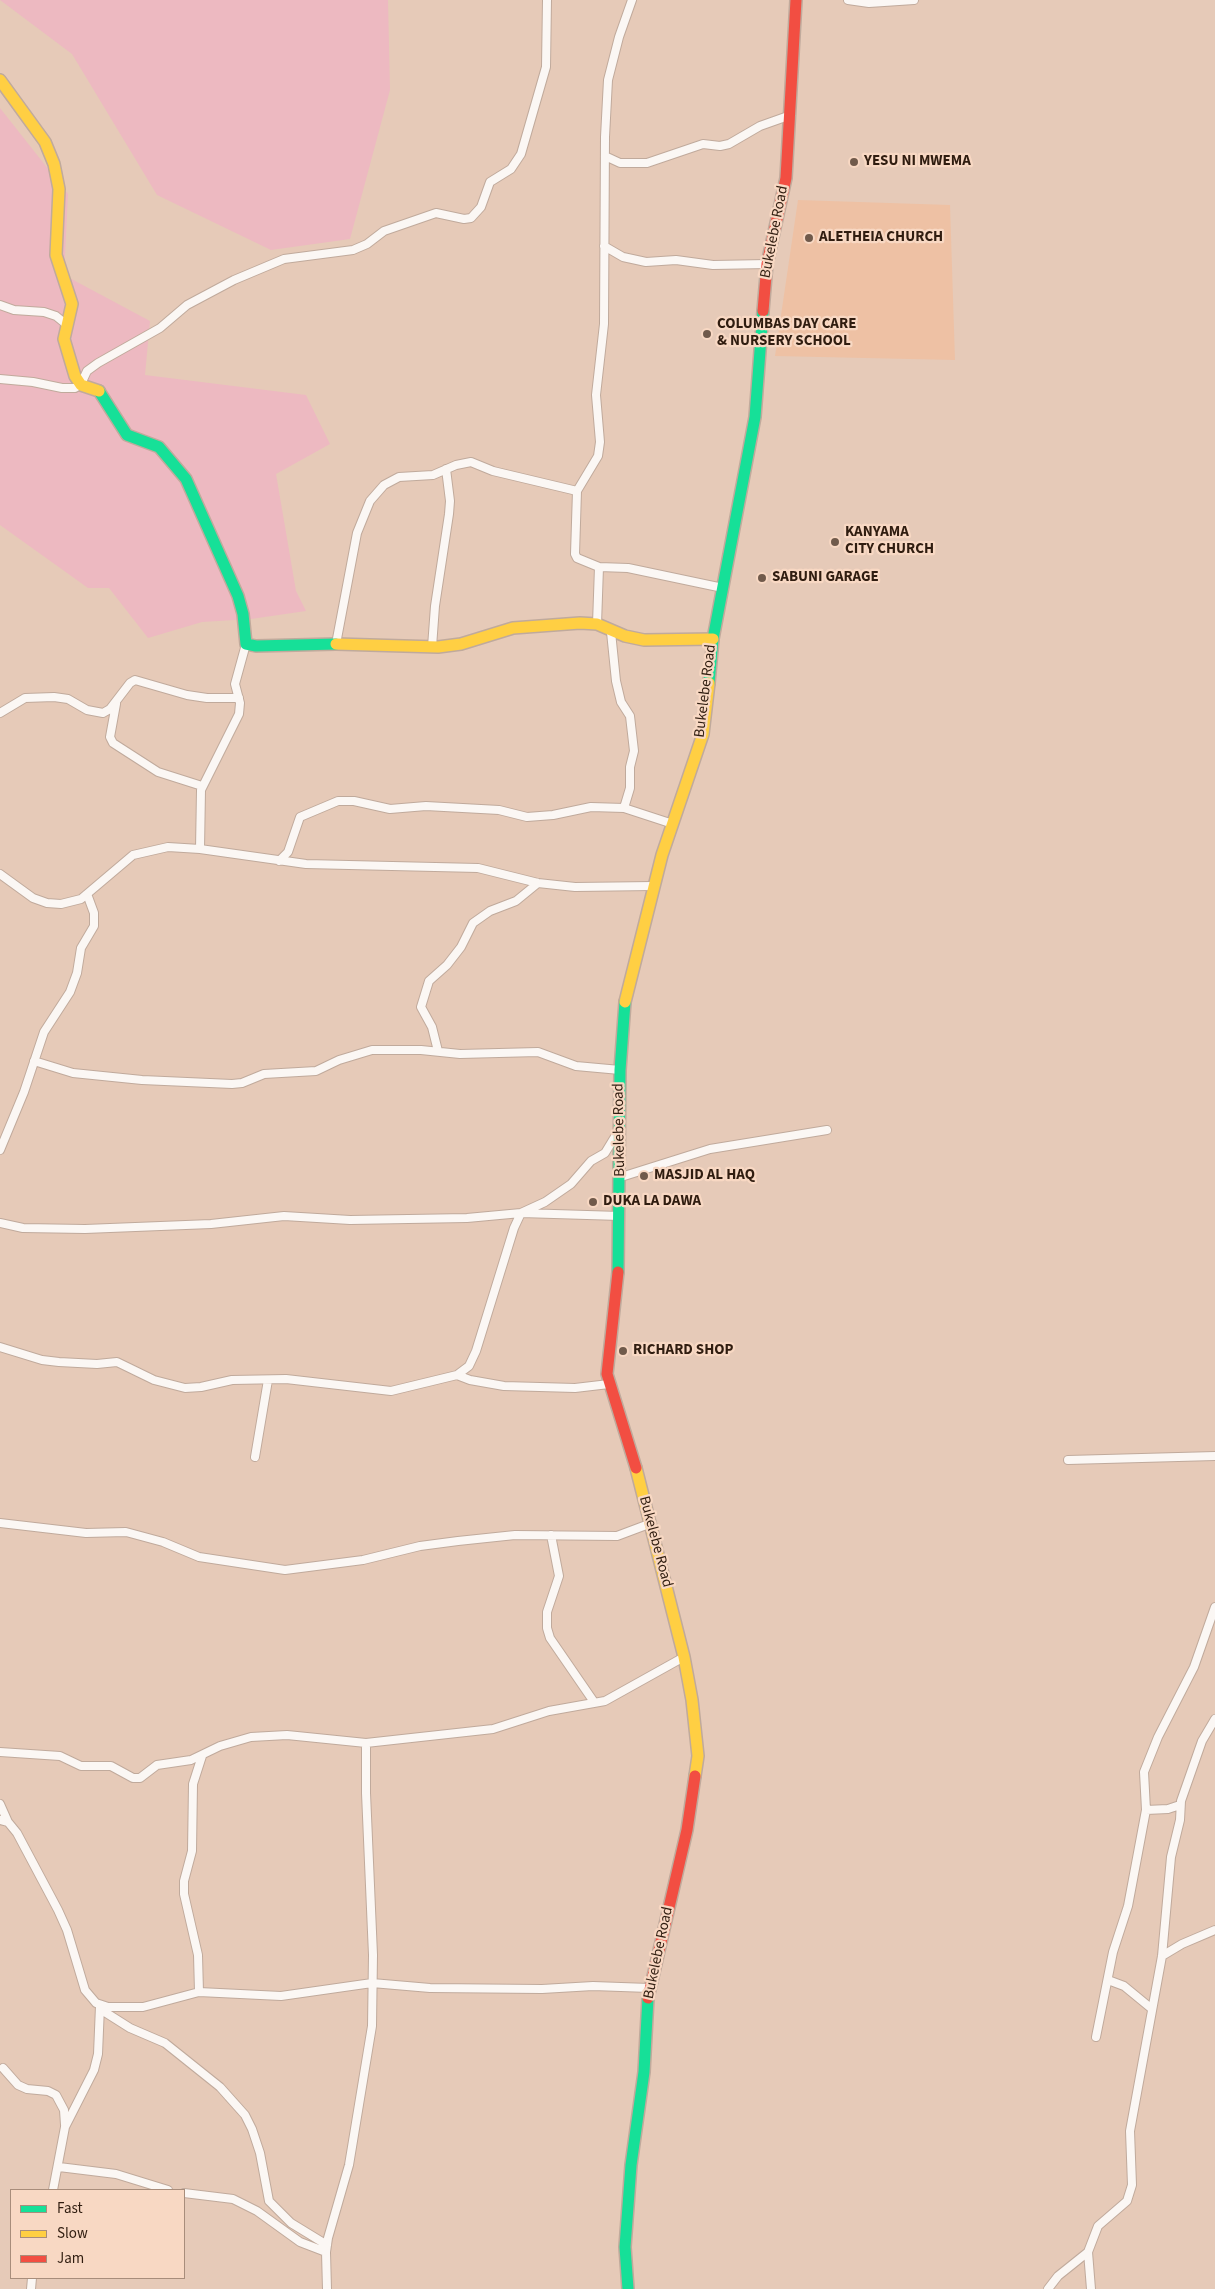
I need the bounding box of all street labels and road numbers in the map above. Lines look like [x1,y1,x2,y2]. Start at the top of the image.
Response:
street label: Bukelebe Road [757,184,793,280]
street label: Bukelebe Road [691,643,721,739]
street label: Bukelebe Road [610,1083,630,1177]
street label: Bukelebe Road [634,1494,676,1590]
street label: Bukelebe Road [640,1905,678,2001]

